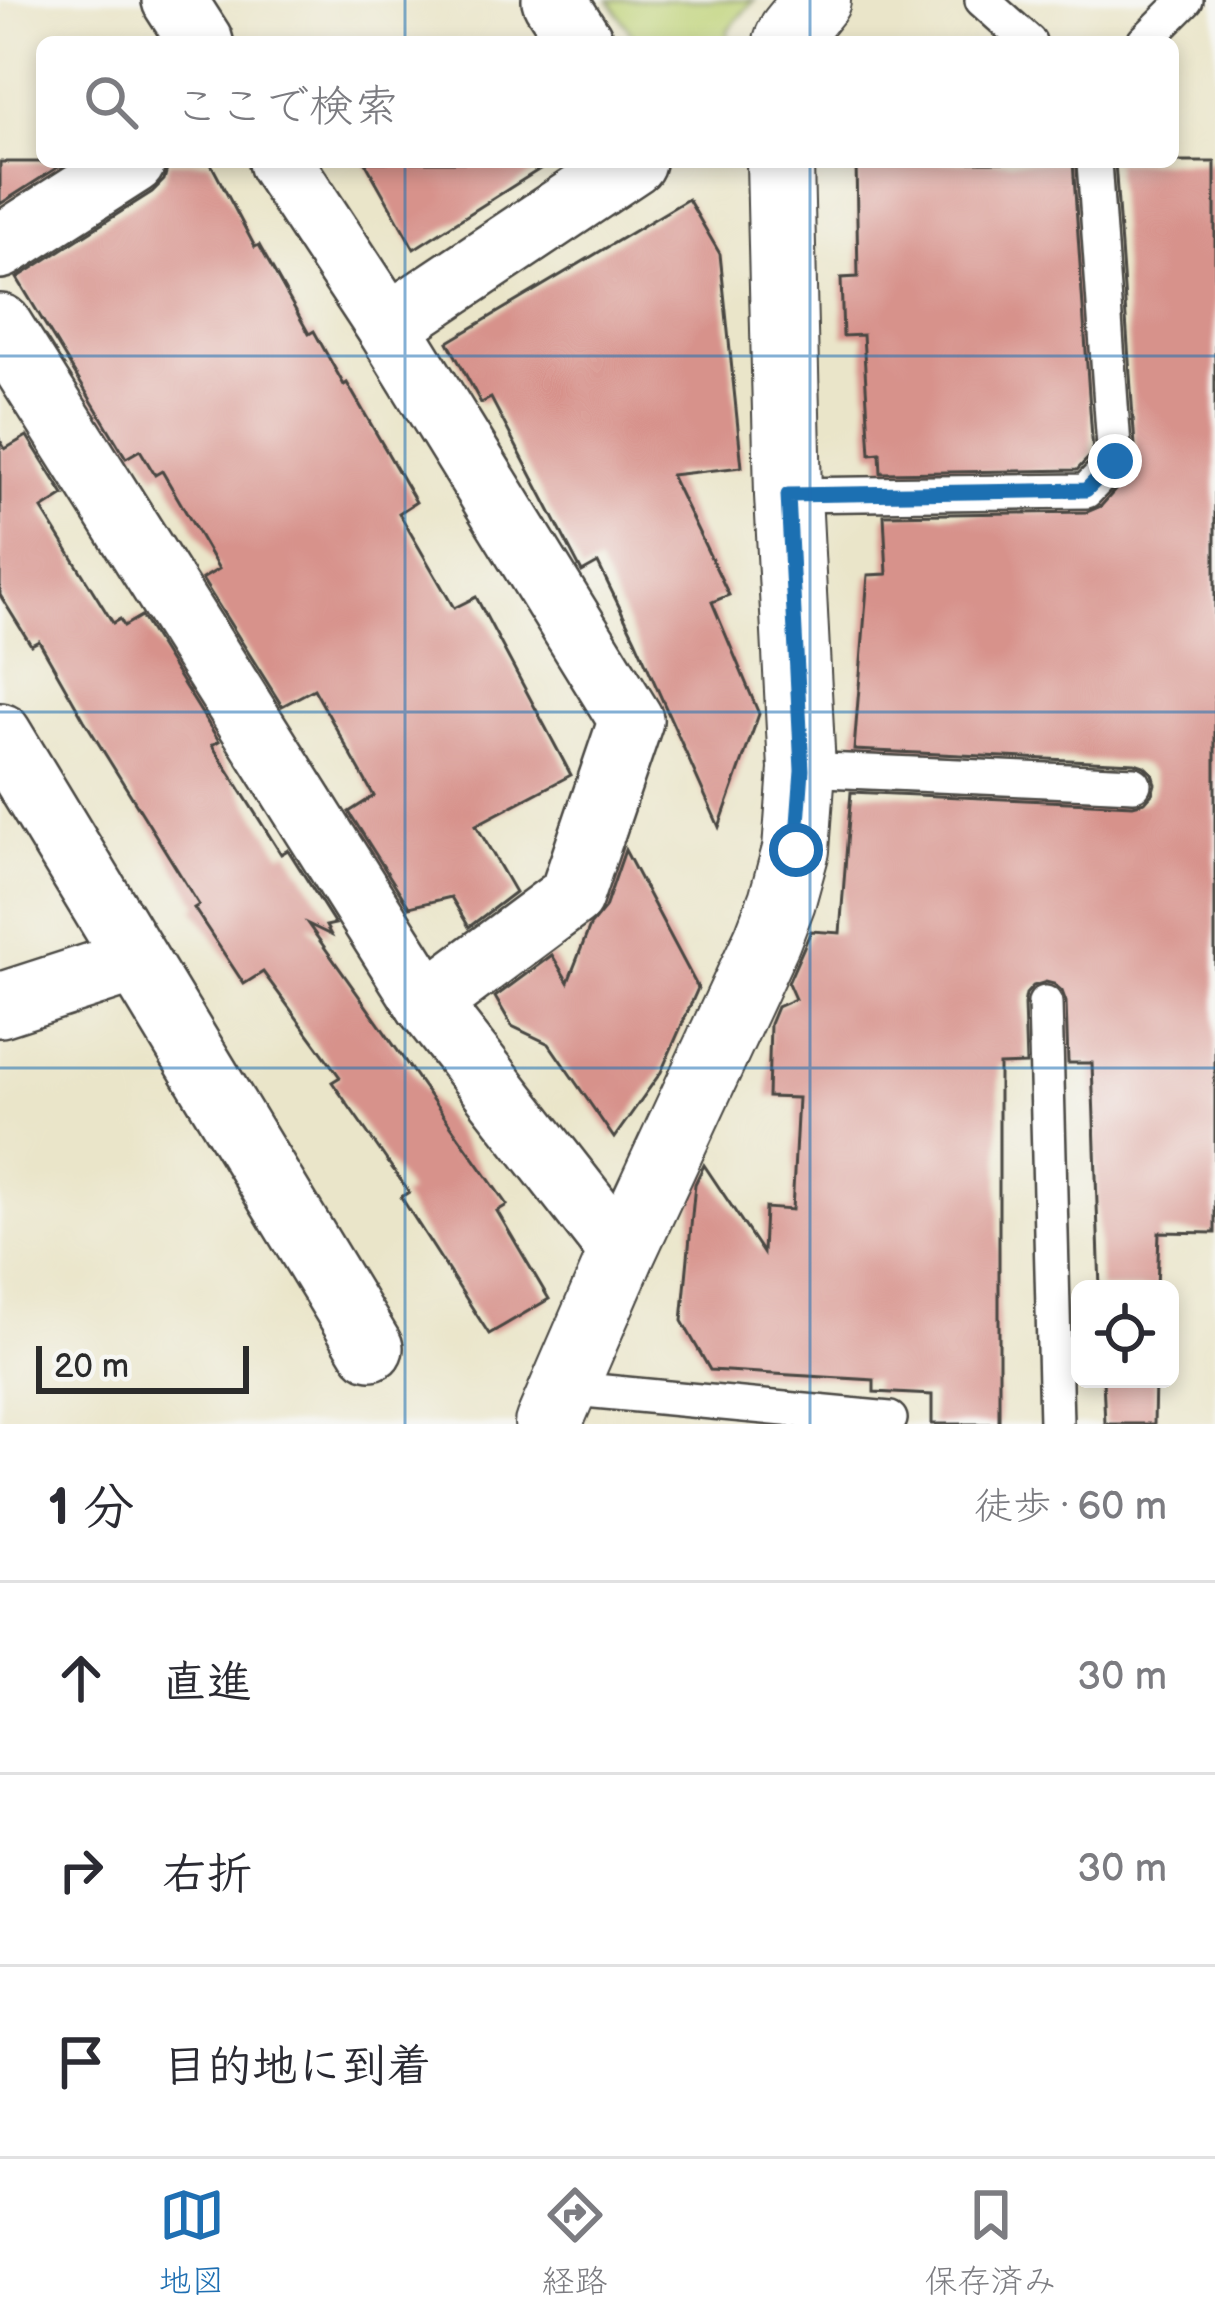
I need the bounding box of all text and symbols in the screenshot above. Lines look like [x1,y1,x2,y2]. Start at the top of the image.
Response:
search box [36,36,1179,168]
icon: search [78,69,144,135]
text: ここで検索 [174,80,399,135]
route end [1088,434,1142,488]
route start [769,823,823,877]
map controls [1071,1280,1179,1388]
button: locate [1071,1280,1179,1388]
scale bar [36,1340,249,1393]
text: 20 m [54,1347,129,1387]
text: 1 分 [48,1478,134,1539]
text: 徒歩 · 60 m [974,1484,1167,1531]
icon: ahead [48,1645,114,1711]
text: 30 m [1077,1654,1167,1701]
text: 直進 [162,1656,252,1711]
icon: right [48,1837,114,1903]
text: 30 m [1077,1846,1167,1893]
text: 右折 [162,1848,252,1903]
icon: arrive [48,2029,114,2095]
text: 目的地に到着 [162,2040,432,2095]
tab: 地図 [159,2182,225,2302]
tab: 経路 [542,2182,608,2302]
tab: 保存済み [925,2182,1057,2302]

